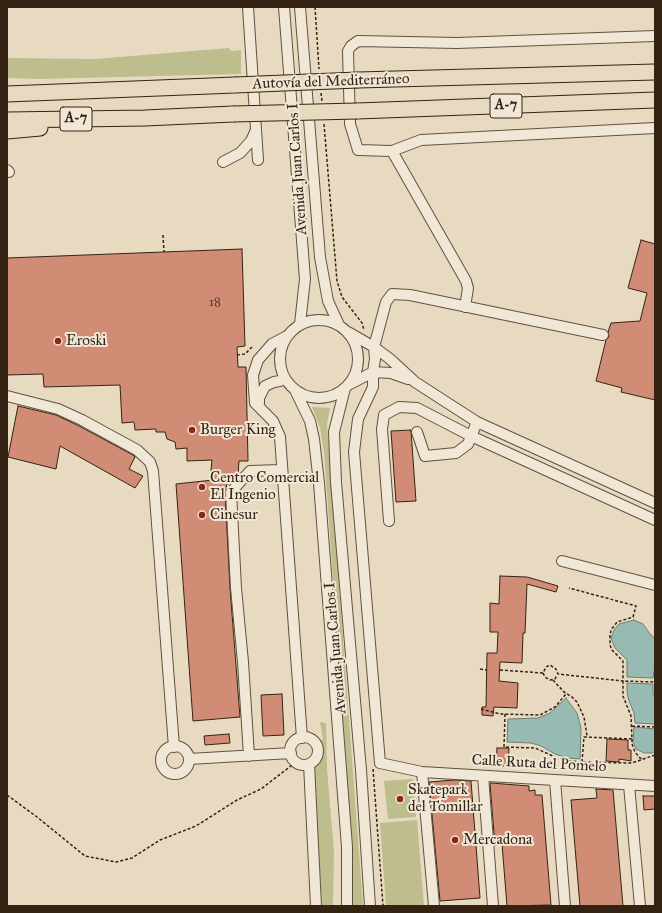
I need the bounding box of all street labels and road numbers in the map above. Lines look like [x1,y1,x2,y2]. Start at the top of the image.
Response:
street label: Autovía del Mediterráneo [252,70,410,94]
road number: A-7 [490,94,522,118]
street label: Avenida Juan Carlos I [284,102,312,236]
road number: A-7 [60,107,92,131]
street label: Avenida Juan Carlos I [321,581,351,715]
street label: Calle Ruta del Pomelo [471,751,607,777]

